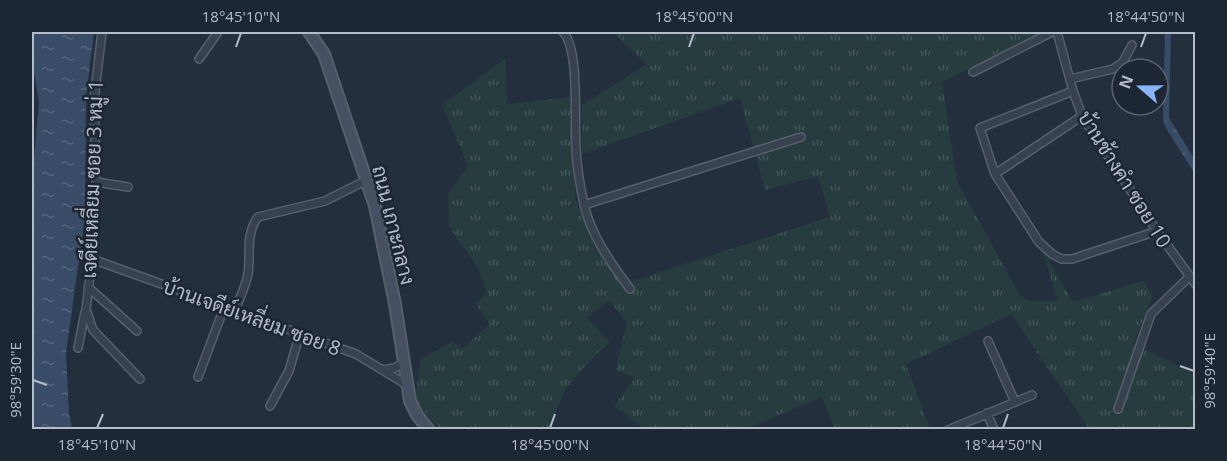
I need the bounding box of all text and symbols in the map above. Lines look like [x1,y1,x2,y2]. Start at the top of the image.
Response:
text: 18°45'10"N [202,6,280,26]
text: 18°45'00"N [655,6,733,26]
text: 18°44'50"N [1107,6,1185,26]
north arrow [1110,57,1170,117]
text: N [1113,72,1138,92]
street label: เจดีย์เหลี่ยม ซอย 3 หมู่ 1 [72,79,111,279]
street label: บ้านช้างคำ ซอย 10 [1072,105,1178,253]
street label: ถนน เกาะกลาง [366,162,422,288]
street label: บ้านเจดีย์เหลี่ยม ซอย 8 [159,269,346,362]
text: 98°59'40"E [1199,333,1219,409]
text: 98°59'30"E [5,342,25,418]
text: 18°45'10"N [58,434,136,454]
text: 18°45'00"N [511,434,589,454]
text: 18°44'50"N [964,434,1042,454]

